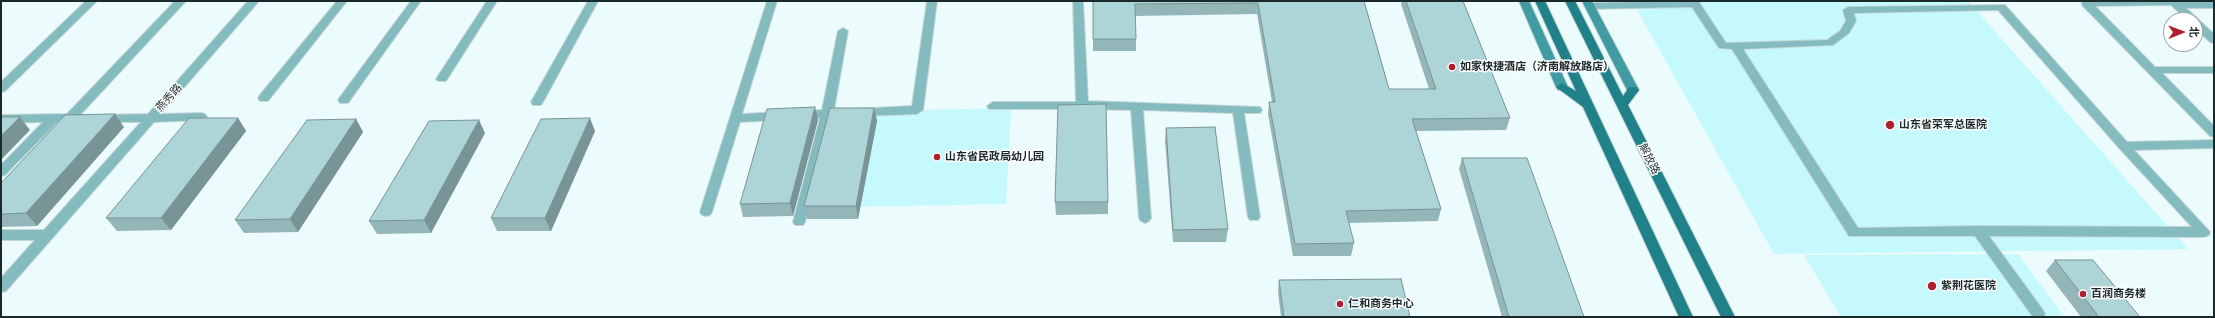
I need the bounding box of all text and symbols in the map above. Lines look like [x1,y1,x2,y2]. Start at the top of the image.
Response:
north arrow [2163,12,2203,52]
text: 北 [2187,26,2201,37]
place label: 如家快捷酒店（济南解放路店） [1460,60,1614,74]
marker: 如家快捷酒店（济南解放路店） [1447,62,1457,72]
street label: 燕秀路 [153,81,185,115]
place label: 山东省荣军总医院 [1899,118,1987,132]
marker: 山东省荣军总医院 [1884,119,1896,131]
street label: 解放路 [1636,141,1662,177]
place label: 山东省民政局幼儿园 [945,150,1044,164]
marker: 山东省民政局幼儿园 [932,152,942,162]
place label: 紫荆花医院 [1941,279,1996,293]
marker: 紫荆花医院 [1926,280,1938,292]
place label: 百润商务楼 [2091,287,2146,301]
marker: 百润商务楼 [2078,289,2088,299]
place label: 仁和商务中心 [1348,297,1414,311]
marker: 仁和商务中心 [1335,299,1345,309]

